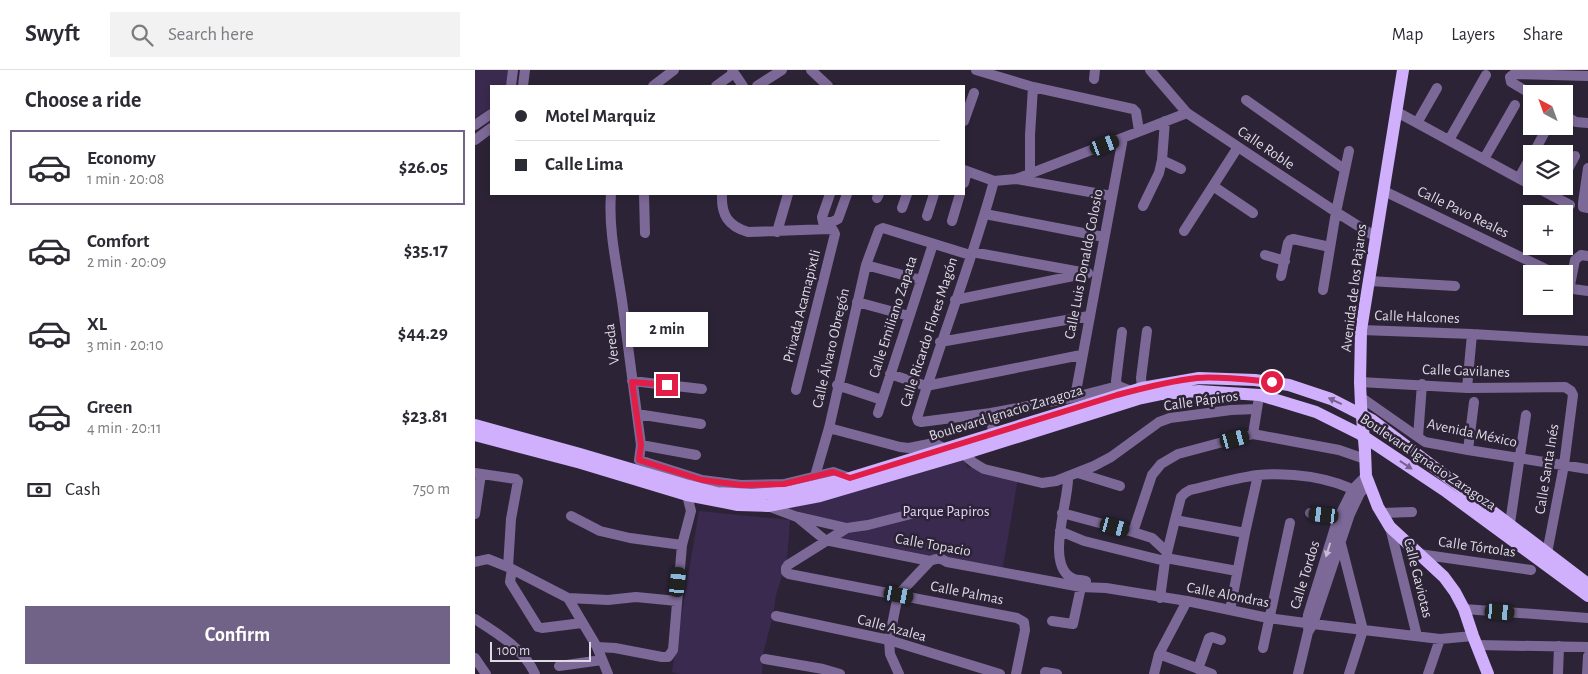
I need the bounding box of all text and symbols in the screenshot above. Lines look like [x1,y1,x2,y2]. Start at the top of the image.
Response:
search box [110,12,460,57]
icon: search [128,21,156,49]
text: Swyft [25,22,80,46]
text: Search here [168,25,254,44]
text: Map [1392,26,1423,44]
text: Layers [1451,26,1495,44]
text: Share [1523,26,1563,44]
north arrow [1523,85,1573,135]
map controls [1523,85,1573,315]
text: Choose a ride [25,89,141,111]
text: Motel Marquiz [545,107,656,126]
street label: Calle Roble [1235,124,1297,172]
car [1088,133,1121,157]
icon: car [27,145,72,190]
button: layers [1523,145,1573,195]
text: Economy [87,149,156,168]
text: Calle Lima [545,155,623,174]
text: $26.05 [399,158,448,177]
text: 1 min · 20:08 [87,171,164,187]
street label: Calle Pavo Reales [1415,183,1511,241]
street label: Calle Luis Donaldo Colosio [1062,188,1106,340]
button: + [1523,205,1573,255]
street label: Avenida de los Pajaros [1339,223,1369,353]
icon: car [27,228,72,273]
text: Comfort [87,232,149,251]
text: $35.17 [404,241,448,260]
street label: Privada Acamapixtli [781,248,823,364]
text: 2 min · 20:09 [87,254,166,270]
street label: Calle Emiliano Zapata [866,254,920,380]
street label: Calle Ricardo Flores Magón [898,255,960,409]
button: − [1523,265,1573,315]
street label: Calle Álvaro Obregón [808,286,852,409]
street label: Calle Halcones [1374,308,1460,326]
icon: car [27,311,72,356]
callout: 2 min [626,312,708,348]
text: XL [87,315,107,334]
text: 2 min [649,321,685,337]
street label: Vereda [602,323,622,365]
text: $44.29 [398,324,448,343]
text: 3 min · 20:10 [87,337,163,353]
street label: Calle Gavilanes [1422,362,1510,380]
route start [1261,371,1283,393]
route end [656,374,678,396]
street label: Boulevard Ignacio Zaragoza [927,382,1085,444]
street label: Calle Pápiros [1163,388,1239,414]
icon: car [27,394,72,439]
one-way arrow [1328,397,1342,405]
text: Green [87,398,133,417]
text: $23.81 [402,407,448,426]
street label: Boulevard Ignacio Zaragoza [1357,411,1499,513]
street label: Avenida México [1426,416,1518,450]
text: 4 min · 20:11 [87,420,162,436]
street label: Calle Santa Inés [1532,423,1562,515]
car [1218,428,1251,450]
one-way arrow [1399,460,1412,469]
icon: cash [25,476,53,504]
text: Cash [65,480,101,499]
text: 750 m [413,481,450,497]
park label: Parque Papiros [902,504,990,519]
car [1308,506,1339,524]
car [1098,516,1131,538]
street label: Calle Topacio [894,531,972,559]
street label: Calle Tórtolas [1437,534,1517,560]
street label: Calle Gaviotas [1401,537,1435,619]
street label: Calle Tordos [1288,539,1322,611]
one-way arrow [1324,543,1332,558]
car [668,566,687,598]
street label: Calle Palmas [929,579,1005,607]
street label: Calle Alondras [1185,580,1271,610]
car [882,585,915,605]
car [1484,603,1515,621]
button: Confirm [25,606,450,664]
street label: Calle Azalea [856,612,928,644]
scale bar [490,639,591,662]
text: 100 m [497,644,530,658]

